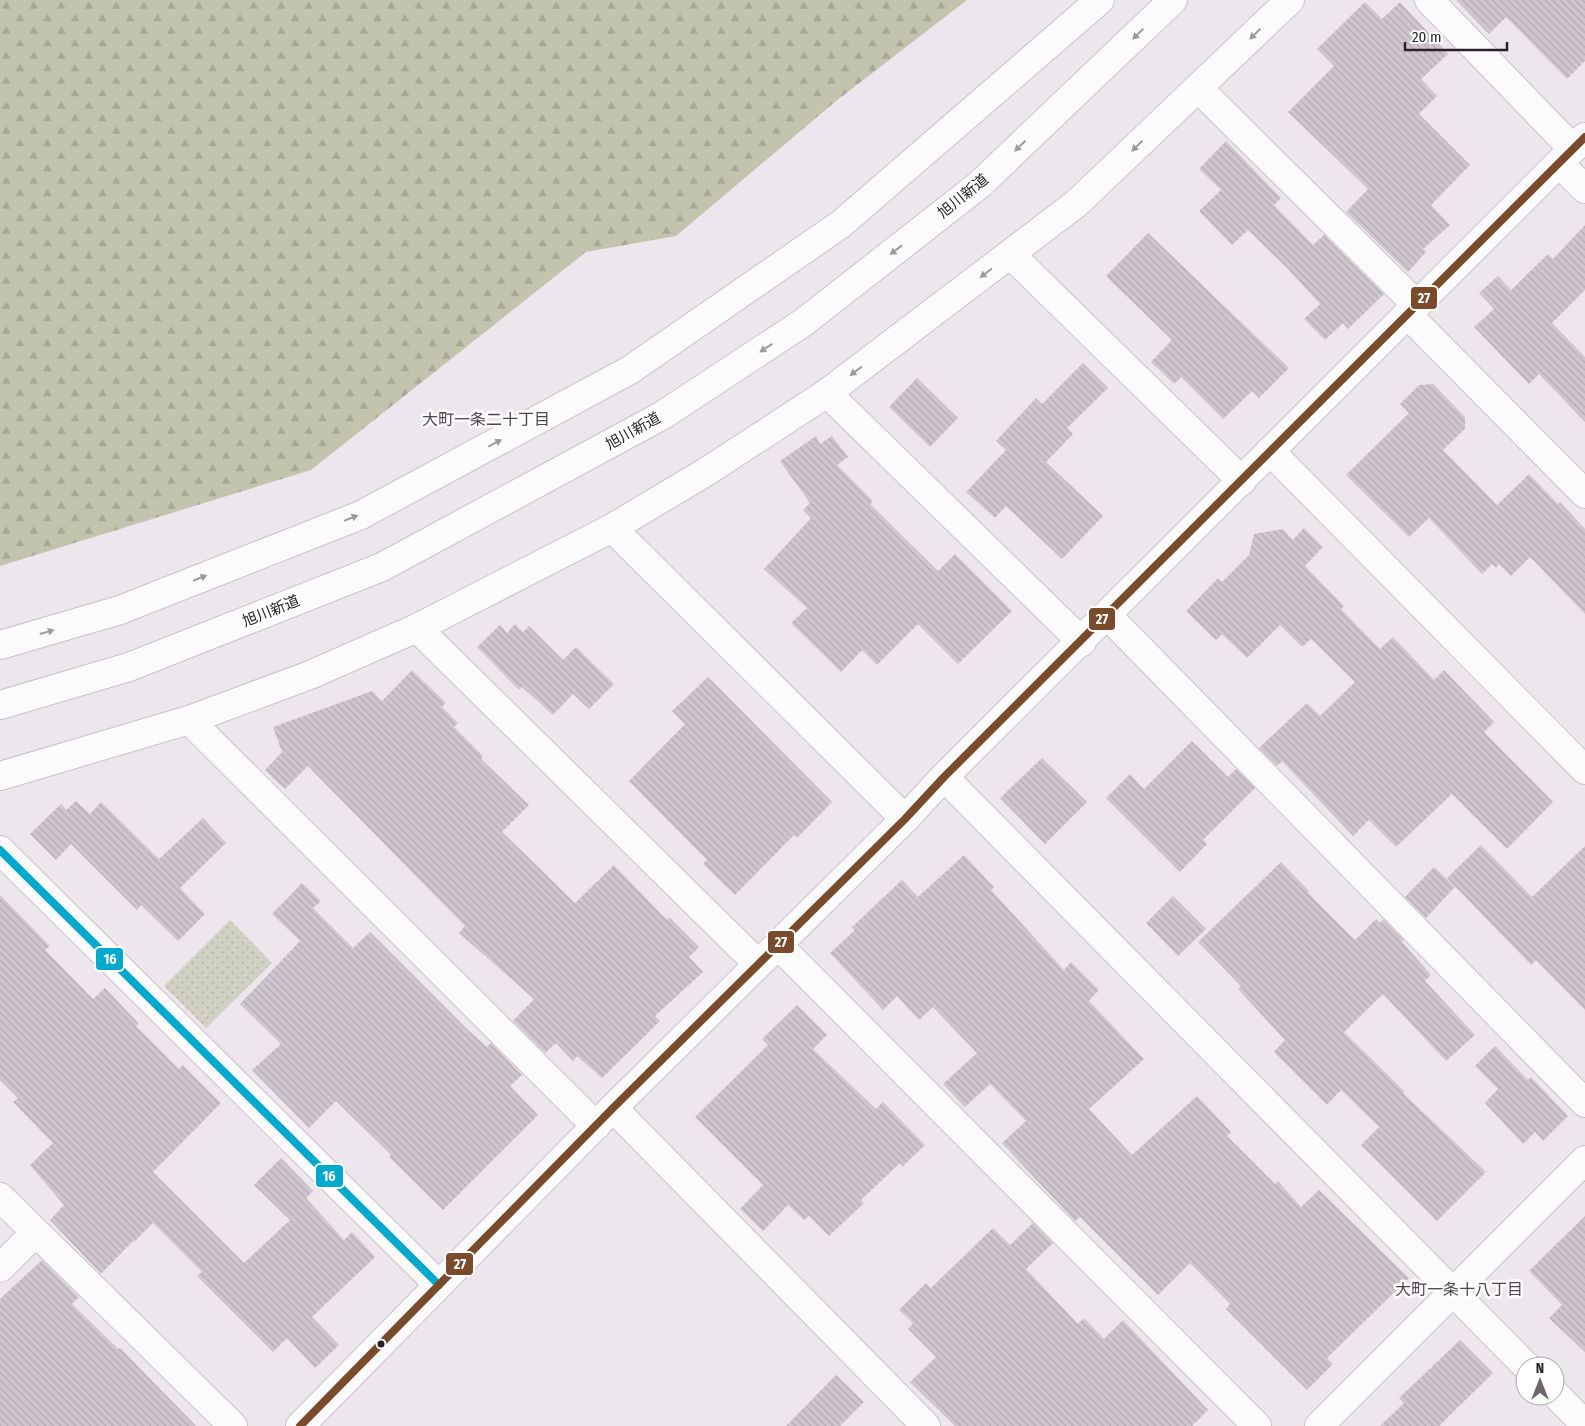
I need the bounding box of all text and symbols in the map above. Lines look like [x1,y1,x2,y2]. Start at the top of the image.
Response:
scale bar [1405,20,1508,52]
one-way arrow [1132,28,1144,40]
one-way arrow [1249,28,1261,40]
text: 20 m [1412,28,1442,46]
one-way arrow [1014,140,1026,152]
one-way arrow [1132,140,1144,152]
street label: 旭川新道 [934,170,992,222]
one-way arrow [890,245,903,256]
one-way arrow [980,267,993,278]
line badge: 27 [1410,286,1438,310]
text: 27 [1417,290,1430,307]
one-way arrow [759,343,772,352]
one-way arrow [850,365,863,376]
street label: 旭川新道 [602,409,664,453]
district label: 大町一条二十丁目 [422,410,550,429]
one-way arrow [488,439,502,447]
one-way arrow [344,514,358,522]
one-way arrow [193,574,207,582]
street label: 旭川新道 [240,591,302,631]
line badge: 27 [1088,607,1116,631]
text: 27 [1095,611,1108,628]
one-way arrow [39,627,54,635]
line badge: 27 [767,930,795,954]
text: 27 [774,934,787,951]
line badge: 16 [95,947,124,971]
text: 16 [103,951,117,968]
line badge: 16 [315,1164,344,1188]
text: 16 [322,1168,336,1185]
line badge: 27 [445,1252,474,1276]
text: 27 [453,1256,466,1273]
district label: 大町一条十八丁目 [1395,1280,1523,1299]
unlabelled marker [376,1339,386,1349]
north arrow [1515,1356,1565,1406]
text: N [1536,1360,1544,1377]

